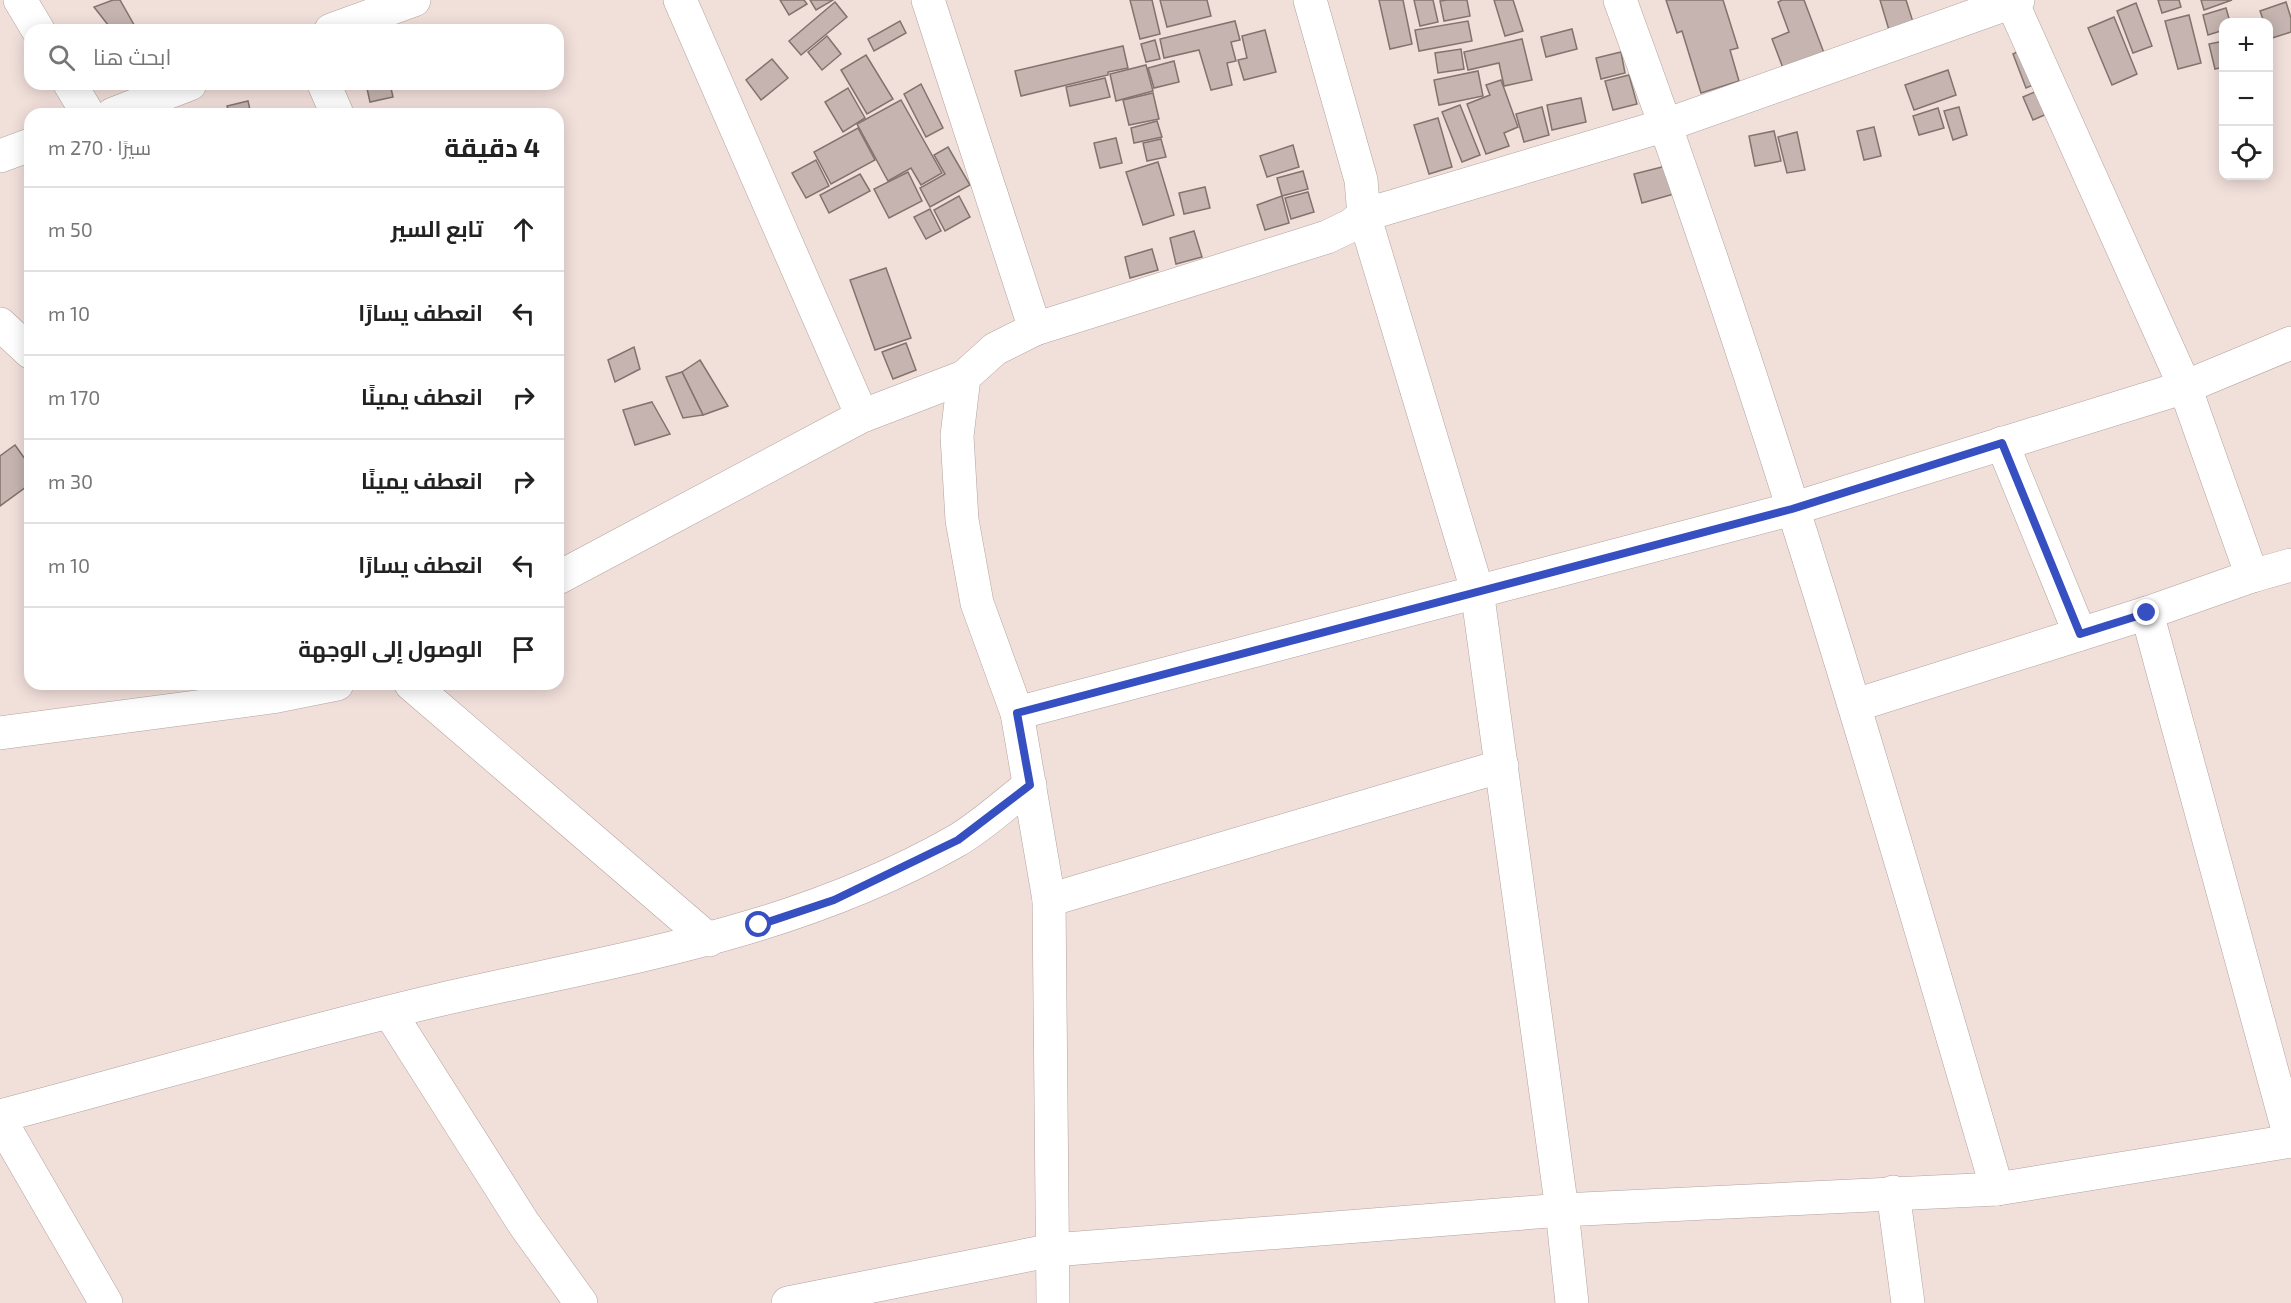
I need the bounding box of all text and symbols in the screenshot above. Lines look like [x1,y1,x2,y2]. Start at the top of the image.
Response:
map controls [2219,18,2273,180]
button: + [2219,18,2273,72]
search box [24,24,564,90]
icon: search [45,41,78,74]
text: ابحث هنا [93,43,171,69]
button: − [2219,72,2273,126]
button: locate [2219,126,2273,180]
text: 4 دقيقة [444,131,540,162]
text: سيرًا · 270 m [48,135,151,159]
icon: ahead [507,213,540,246]
text: تابع السير [391,215,483,241]
text: 50 m [48,217,93,241]
icon: left [507,297,540,330]
text: انعطف يسارًا [358,299,483,325]
text: 10 m [48,301,90,325]
icon: right [507,381,540,414]
text: انعطف يمينًا [361,383,483,409]
text: 170 m [48,385,100,409]
icon: right [507,465,540,498]
text: انعطف يمينًا [361,467,483,493]
text: 30 m [48,469,93,493]
icon: left [507,549,540,582]
text: انعطف يسارًا [358,551,483,577]
text: 10 m [48,553,90,577]
route end [2133,599,2159,625]
icon: arrive [507,633,540,666]
text: الوصول إلى الوجهة [298,635,483,661]
route start [745,911,771,937]

